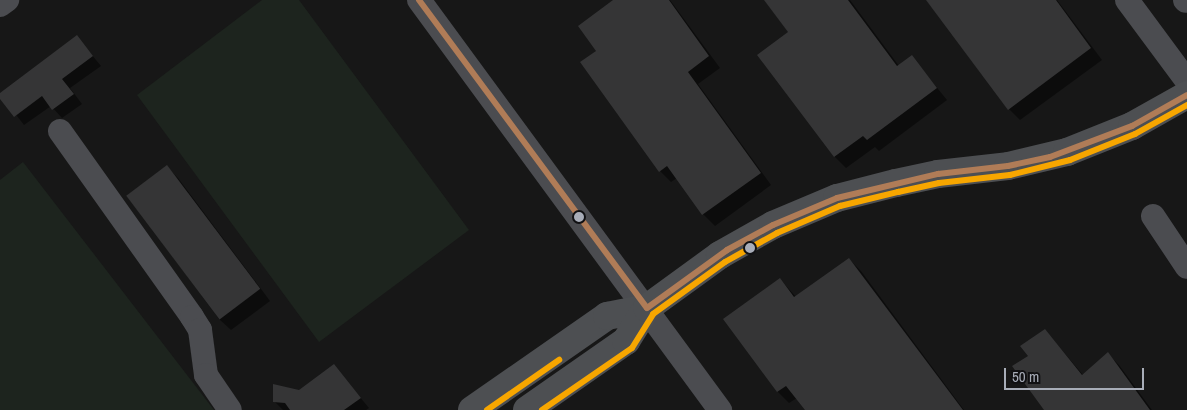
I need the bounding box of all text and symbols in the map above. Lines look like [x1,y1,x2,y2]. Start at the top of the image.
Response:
unlabelled marker [574,212,584,222]
unlabelled marker [745,243,755,253]
scale bar [1007,358,1147,390]
text: 50 m [1012,366,1039,387]

